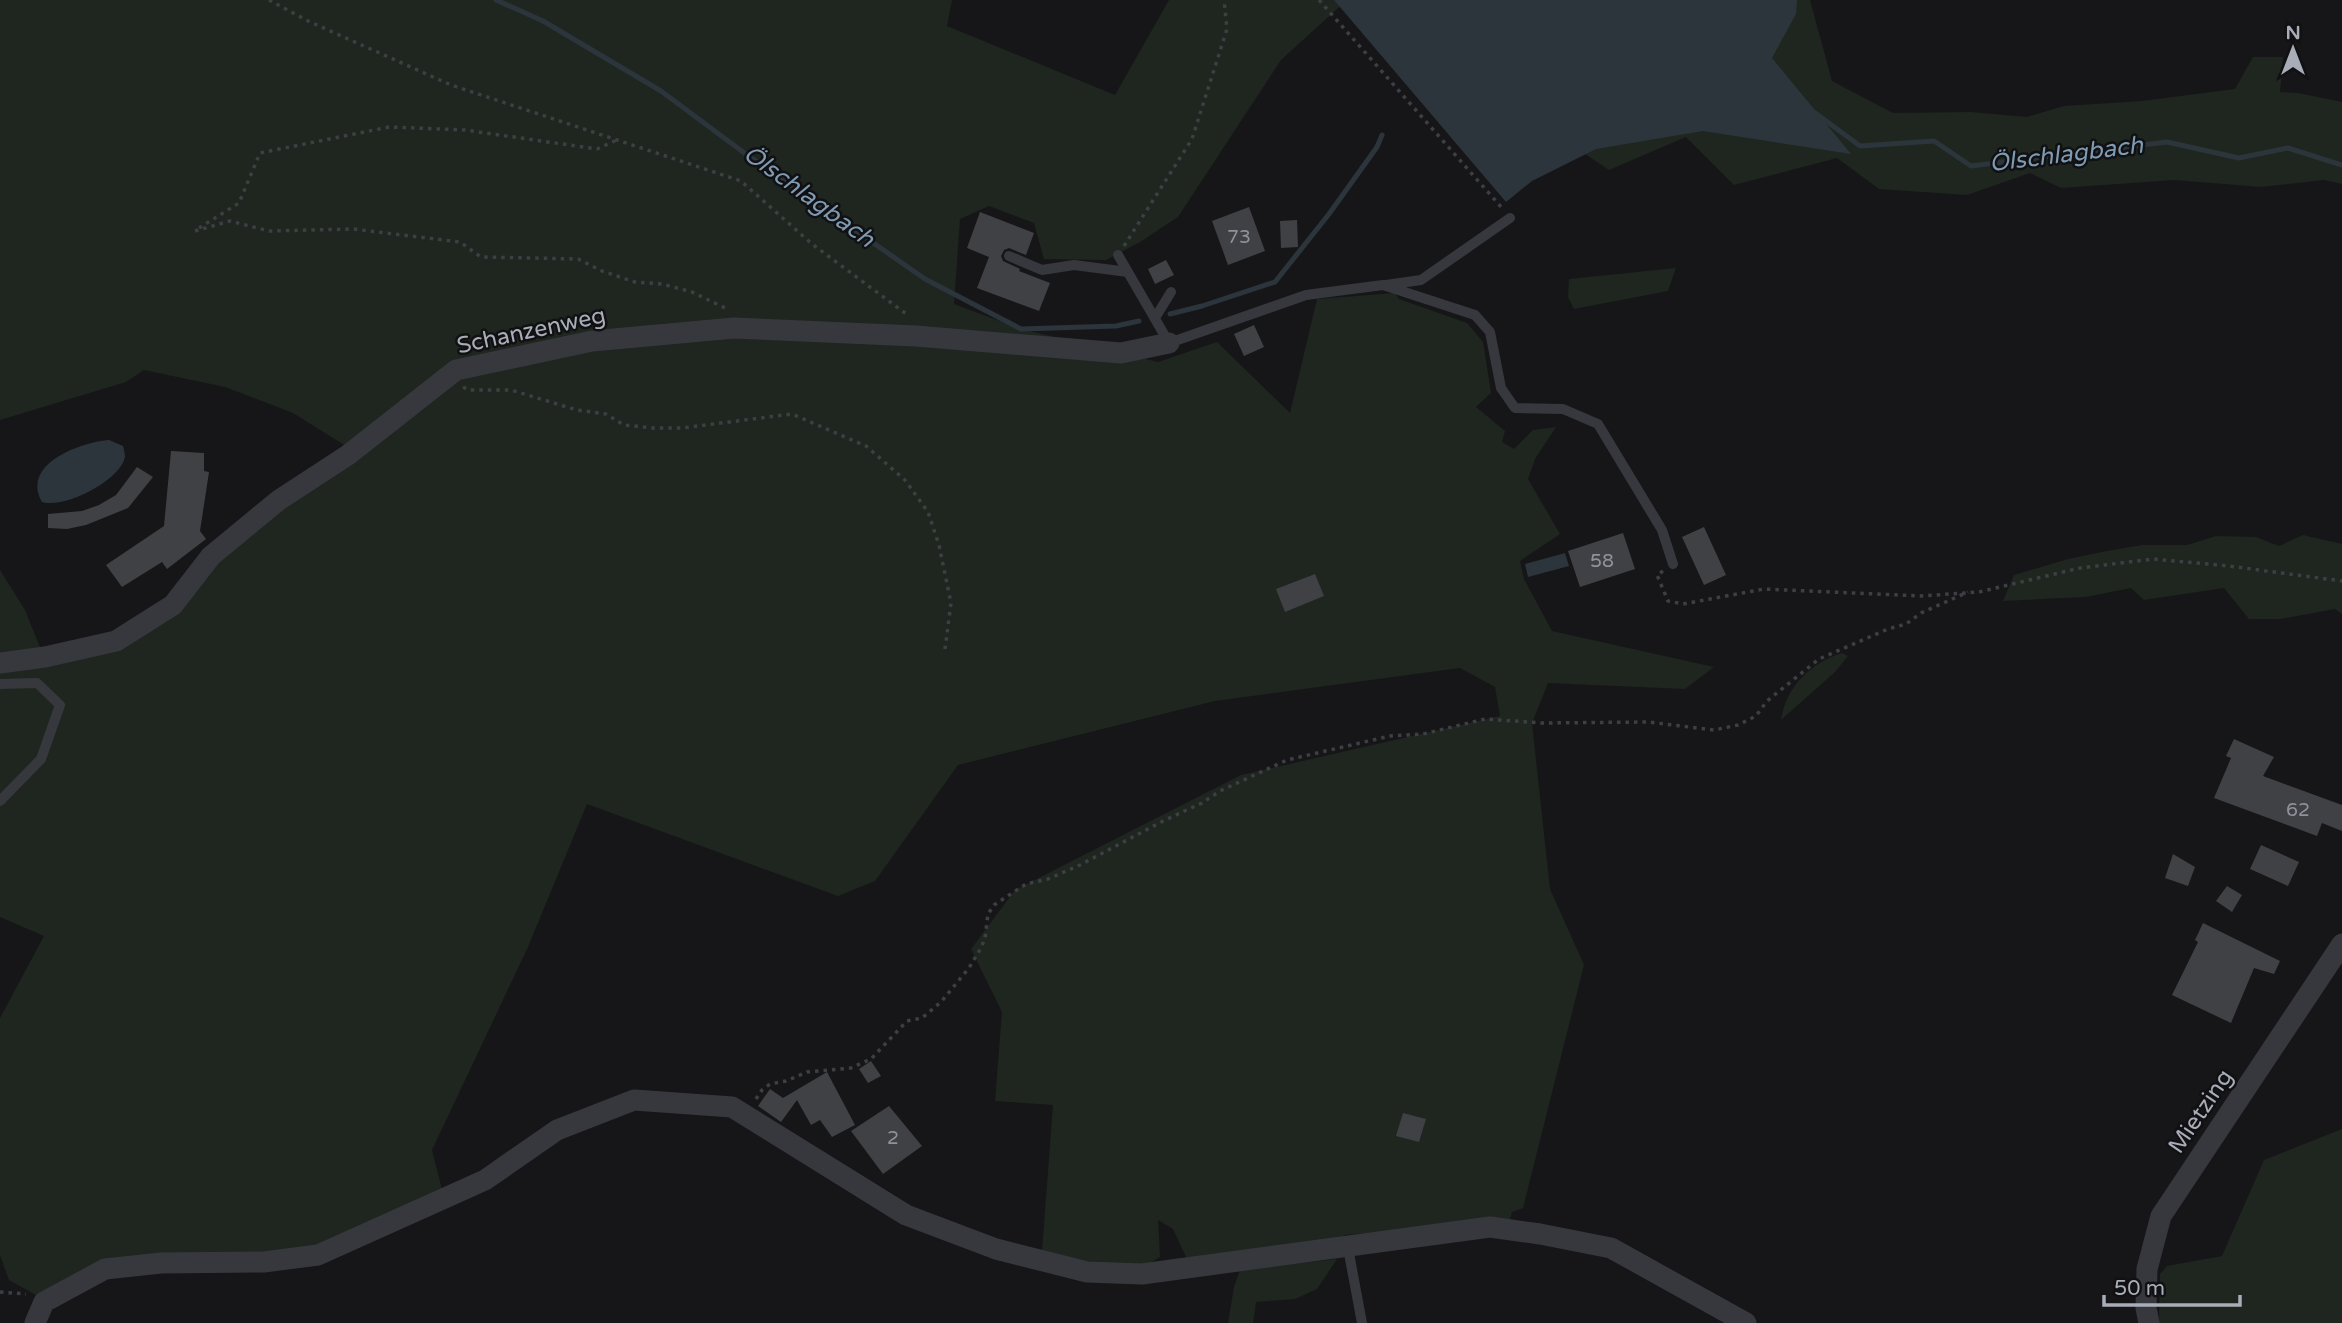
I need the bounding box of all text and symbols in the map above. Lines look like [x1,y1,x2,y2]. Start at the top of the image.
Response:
north arrow [2258,14,2328,84]
text: N [2285,22,2301,44]
water label: Ölschlagbach [1987,131,2146,178]
water label: Ölschlagbach [738,139,881,254]
house number: 73 [1227,226,1251,248]
street label: Schanzenweg [454,302,608,360]
house number: 58 [1590,550,1614,572]
house number: 62 [2286,799,2310,821]
street label: Mietzing [2163,1064,2239,1159]
house number: 2 [887,1127,899,1149]
scale bar [2104,1264,2240,1308]
text: 50 m [2114,1276,2165,1301]

